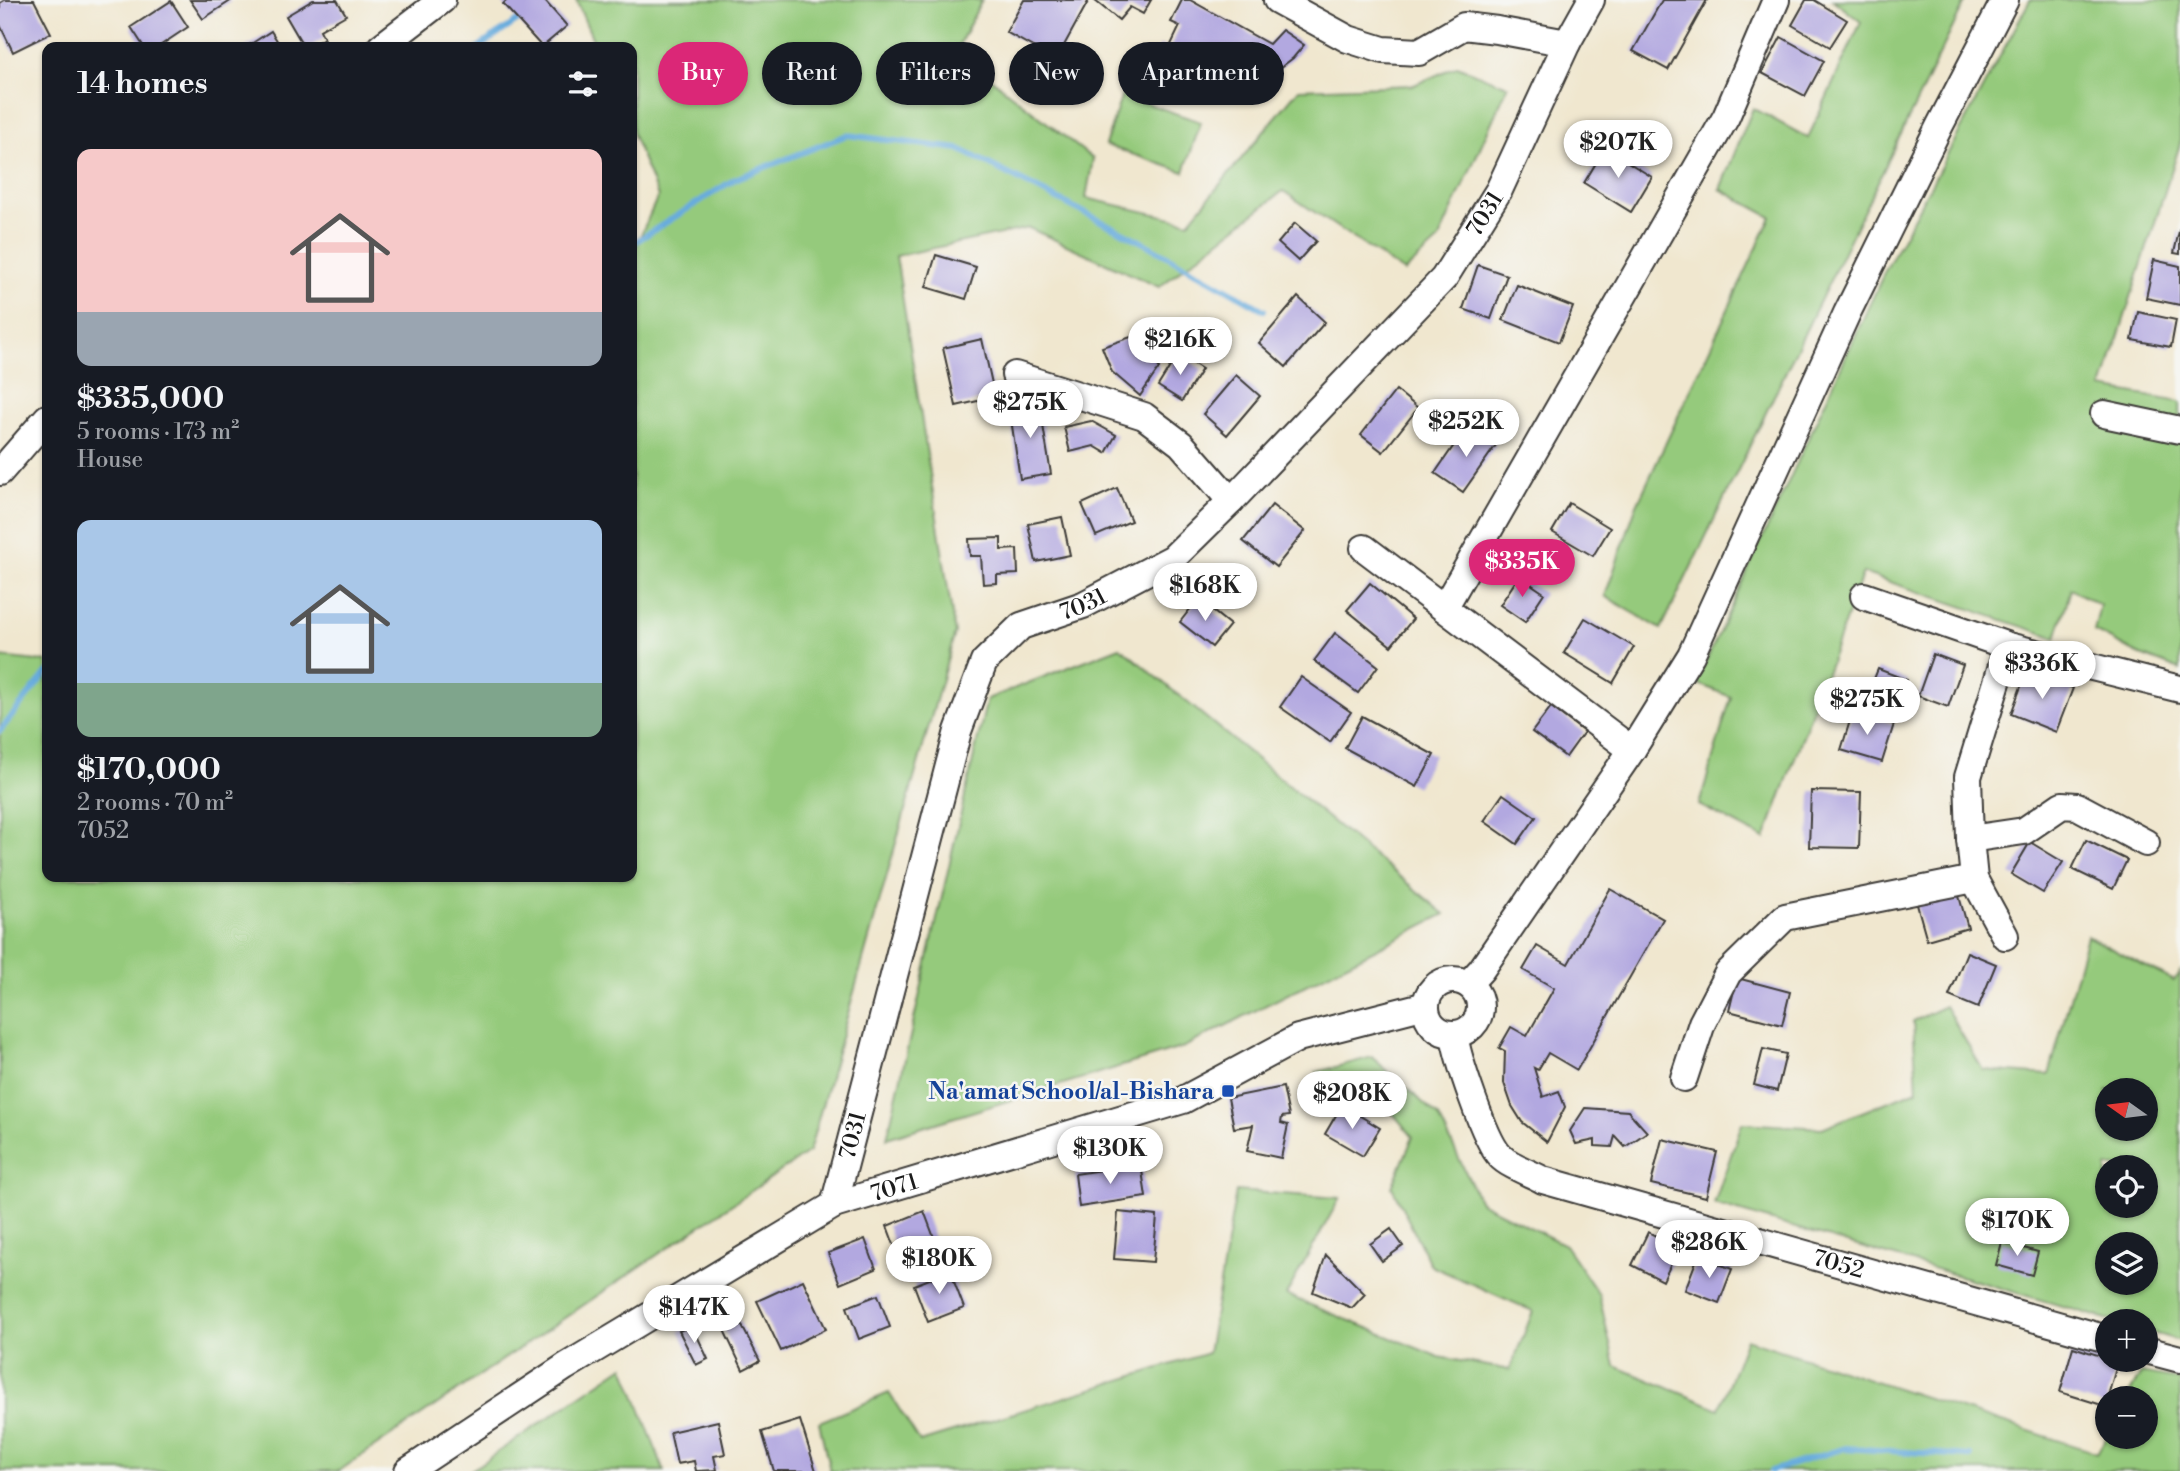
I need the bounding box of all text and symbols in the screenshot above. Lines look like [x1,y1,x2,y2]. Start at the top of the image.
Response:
chip: Buy [658,42,748,105]
chip: Rent [762,42,862,105]
chip: Filters [876,42,995,105]
chip: New [1009,42,1104,105]
chip: Apartment [1118,42,1284,105]
text: 14 homes [77,65,208,103]
icon: filters [564,65,602,103]
pin: $207K [1569,120,1667,180]
text: $207K [1580,129,1656,157]
street label: 7031 [1460,186,1510,242]
icon: home [277,195,403,321]
pin: $216K [1131,318,1229,377]
text: $216K [1144,326,1216,354]
text: $335,000 [77,380,224,418]
pin: $275K [981,380,1079,440]
text: $275K [993,389,1067,417]
pin: $252K [1417,400,1515,459]
text: $252K [1428,408,1504,436]
text: 5 rooms · 173 m² [77,418,239,446]
text: House [77,446,143,474]
pin: $335K [1473,540,1571,599]
text: $335K [1485,548,1559,576]
pin: $168K [1156,564,1254,623]
icon: home [277,566,403,692]
text: $168K [1169,572,1241,600]
street label: 7031 [1056,582,1112,627]
pin: $336K [1993,642,2091,701]
text: $336K [2005,650,2079,678]
pin: $275K [1818,678,1916,737]
text: $275K [1830,686,1904,714]
text: $170,000 [77,751,221,789]
text: 2 rooms · 70 m² [77,789,233,817]
text: 7052 [77,817,129,845]
pin: $208K [1303,1072,1401,1131]
place label: Na'amat School/al-Bishara [928,1078,1215,1106]
north arrow [2095,1078,2158,1141]
map controls [2095,1078,2158,1449]
text: $208K [1313,1080,1391,1108]
marker: Na'amat School/al-Bishara [1220,1083,1236,1099]
street label: 7031 [834,1109,873,1163]
pin: $130K [1061,1126,1159,1186]
text: $130K [1073,1135,1147,1163]
button: locate [2095,1155,2158,1218]
street label: 7071 [867,1168,922,1208]
pin: $170K [1968,1198,2066,1258]
text: $170K [1981,1207,2053,1235]
pin: $286K [1660,1220,1758,1280]
text: $286K [1671,1229,1747,1257]
button: layers [2095,1232,2158,1295]
pin: $180K [890,1236,988,1296]
street label: 7052 [1810,1244,1867,1285]
text: $180K [902,1245,976,1273]
pin: $147K [645,1286,743,1345]
text: $147K [659,1294,729,1322]
button: + [2095,1309,2158,1372]
button: − [2095,1386,2158,1449]

